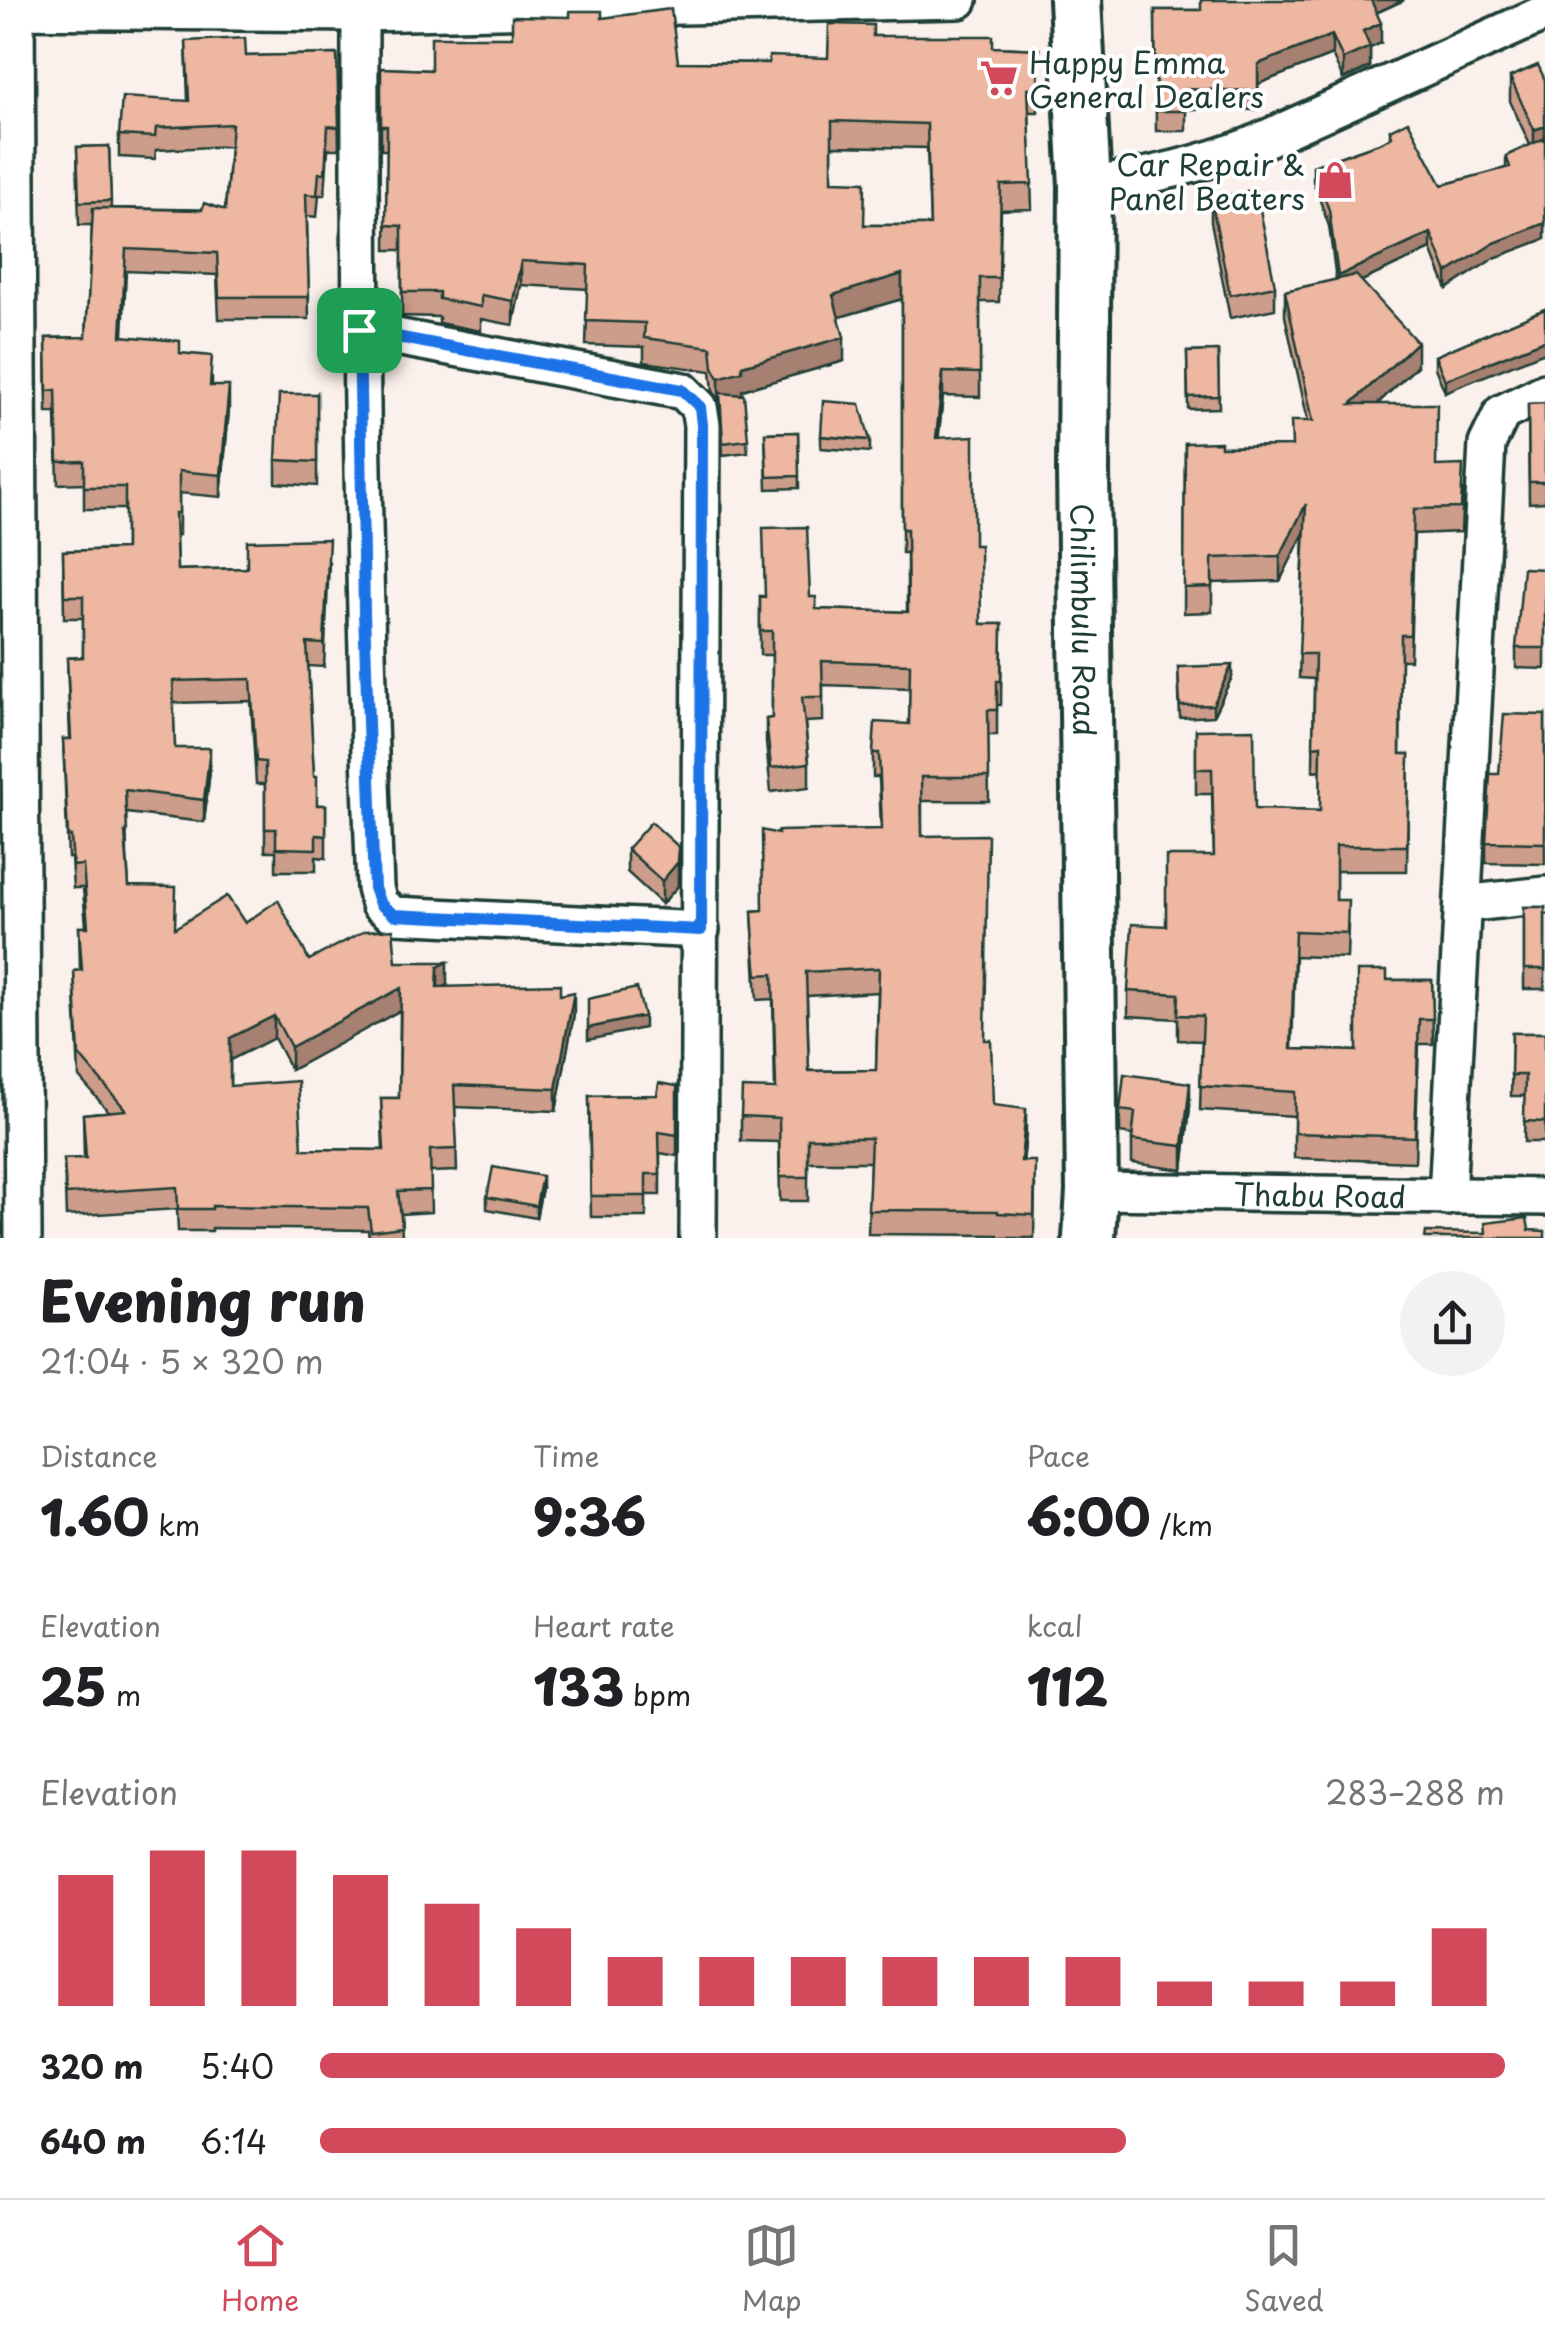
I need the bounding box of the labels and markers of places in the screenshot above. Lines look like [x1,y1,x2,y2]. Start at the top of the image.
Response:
place label: Happy Emma General Dealers [1029,39,1264,118]
supermarket icon: Happy Emma General Dealers [978,57,1020,99]
place label: Car Repair & Panel Beaters [1108,141,1305,220]
shop icon: Car Repair & Panel Beaters [1314,159,1356,201]
pin [317,288,402,373]

